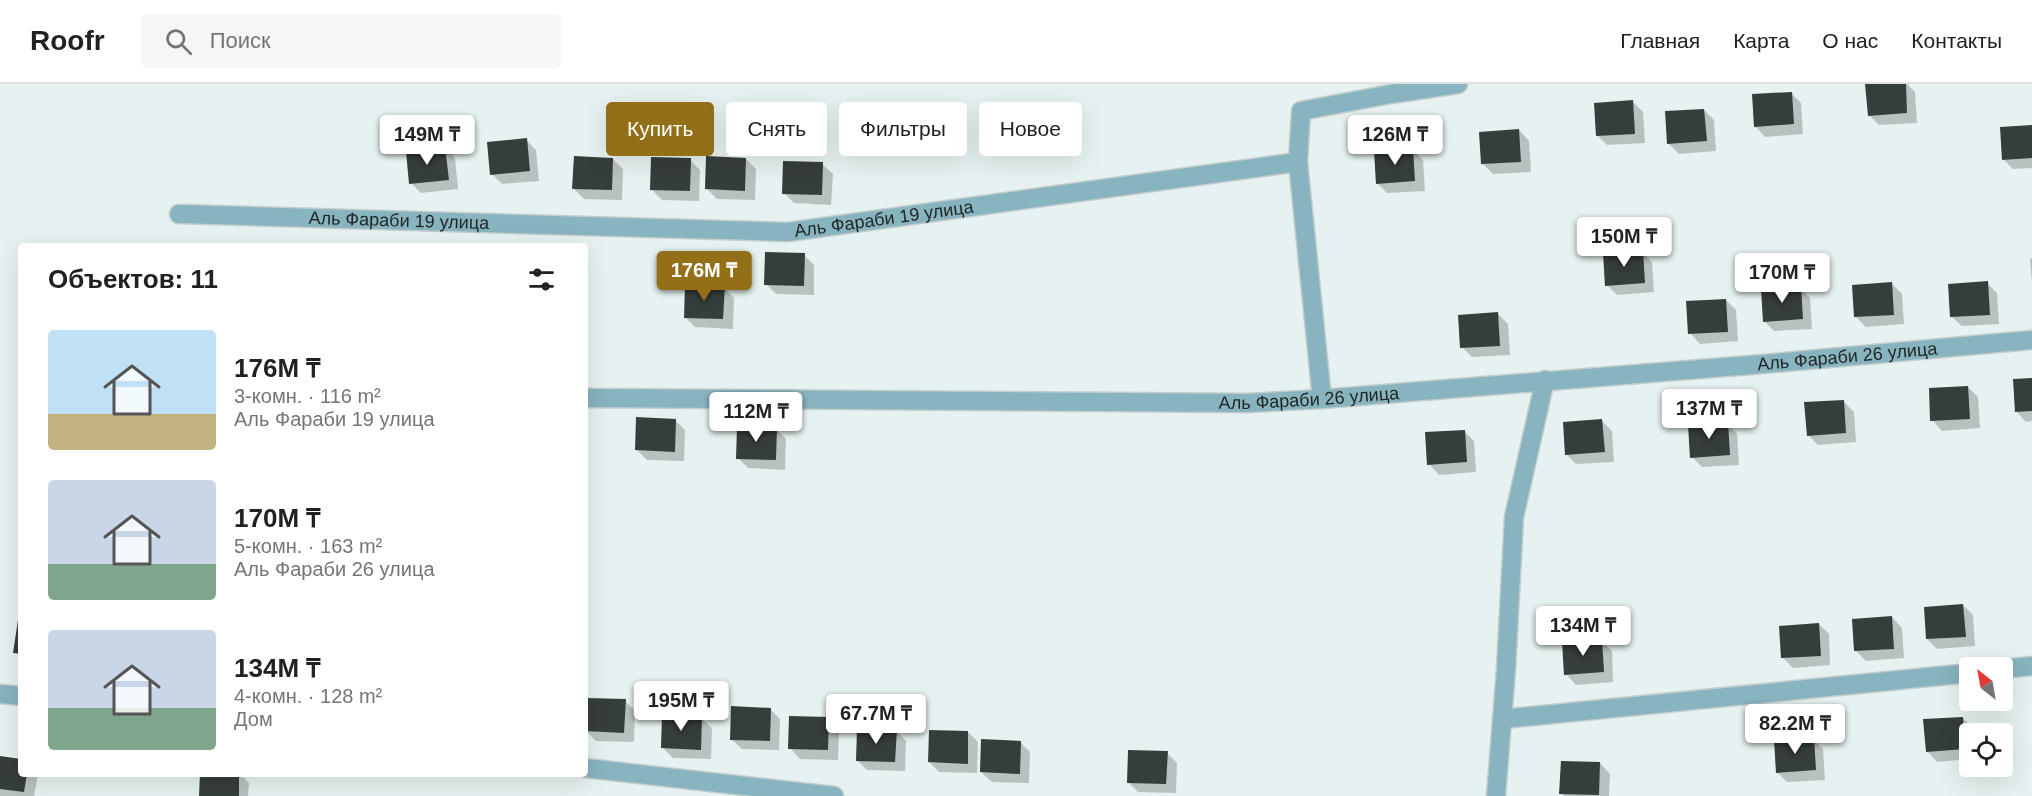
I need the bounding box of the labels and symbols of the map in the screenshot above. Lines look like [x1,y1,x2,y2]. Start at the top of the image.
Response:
pin: 149M ₸ [378,115,476,166]
pin: 126M ₸ [1346,115,1444,166]
street label: Аль Фараби 19 улица [793,197,976,241]
street label: Аль Фараби 19 улица [308,208,490,233]
pin: 150M ₸ [1575,217,1673,268]
pin: 176M ₸ [655,251,753,302]
pin: 170M ₸ [1733,253,1831,304]
street label: Аль Фараби 26 улица [1756,338,1939,374]
street label: Аль Фараби 26 улица [1219,383,1401,413]
pin: 137M ₸ [1660,389,1758,440]
pin: 112M ₸ [707,392,805,443]
pin: 134M ₸ [1534,606,1632,657]
north arrow [1959,657,2013,711]
pin: 195M ₸ [632,681,730,732]
pin: 67.7M ₸ [821,694,931,745]
pin: 82.2M ₸ [1740,704,1850,755]

